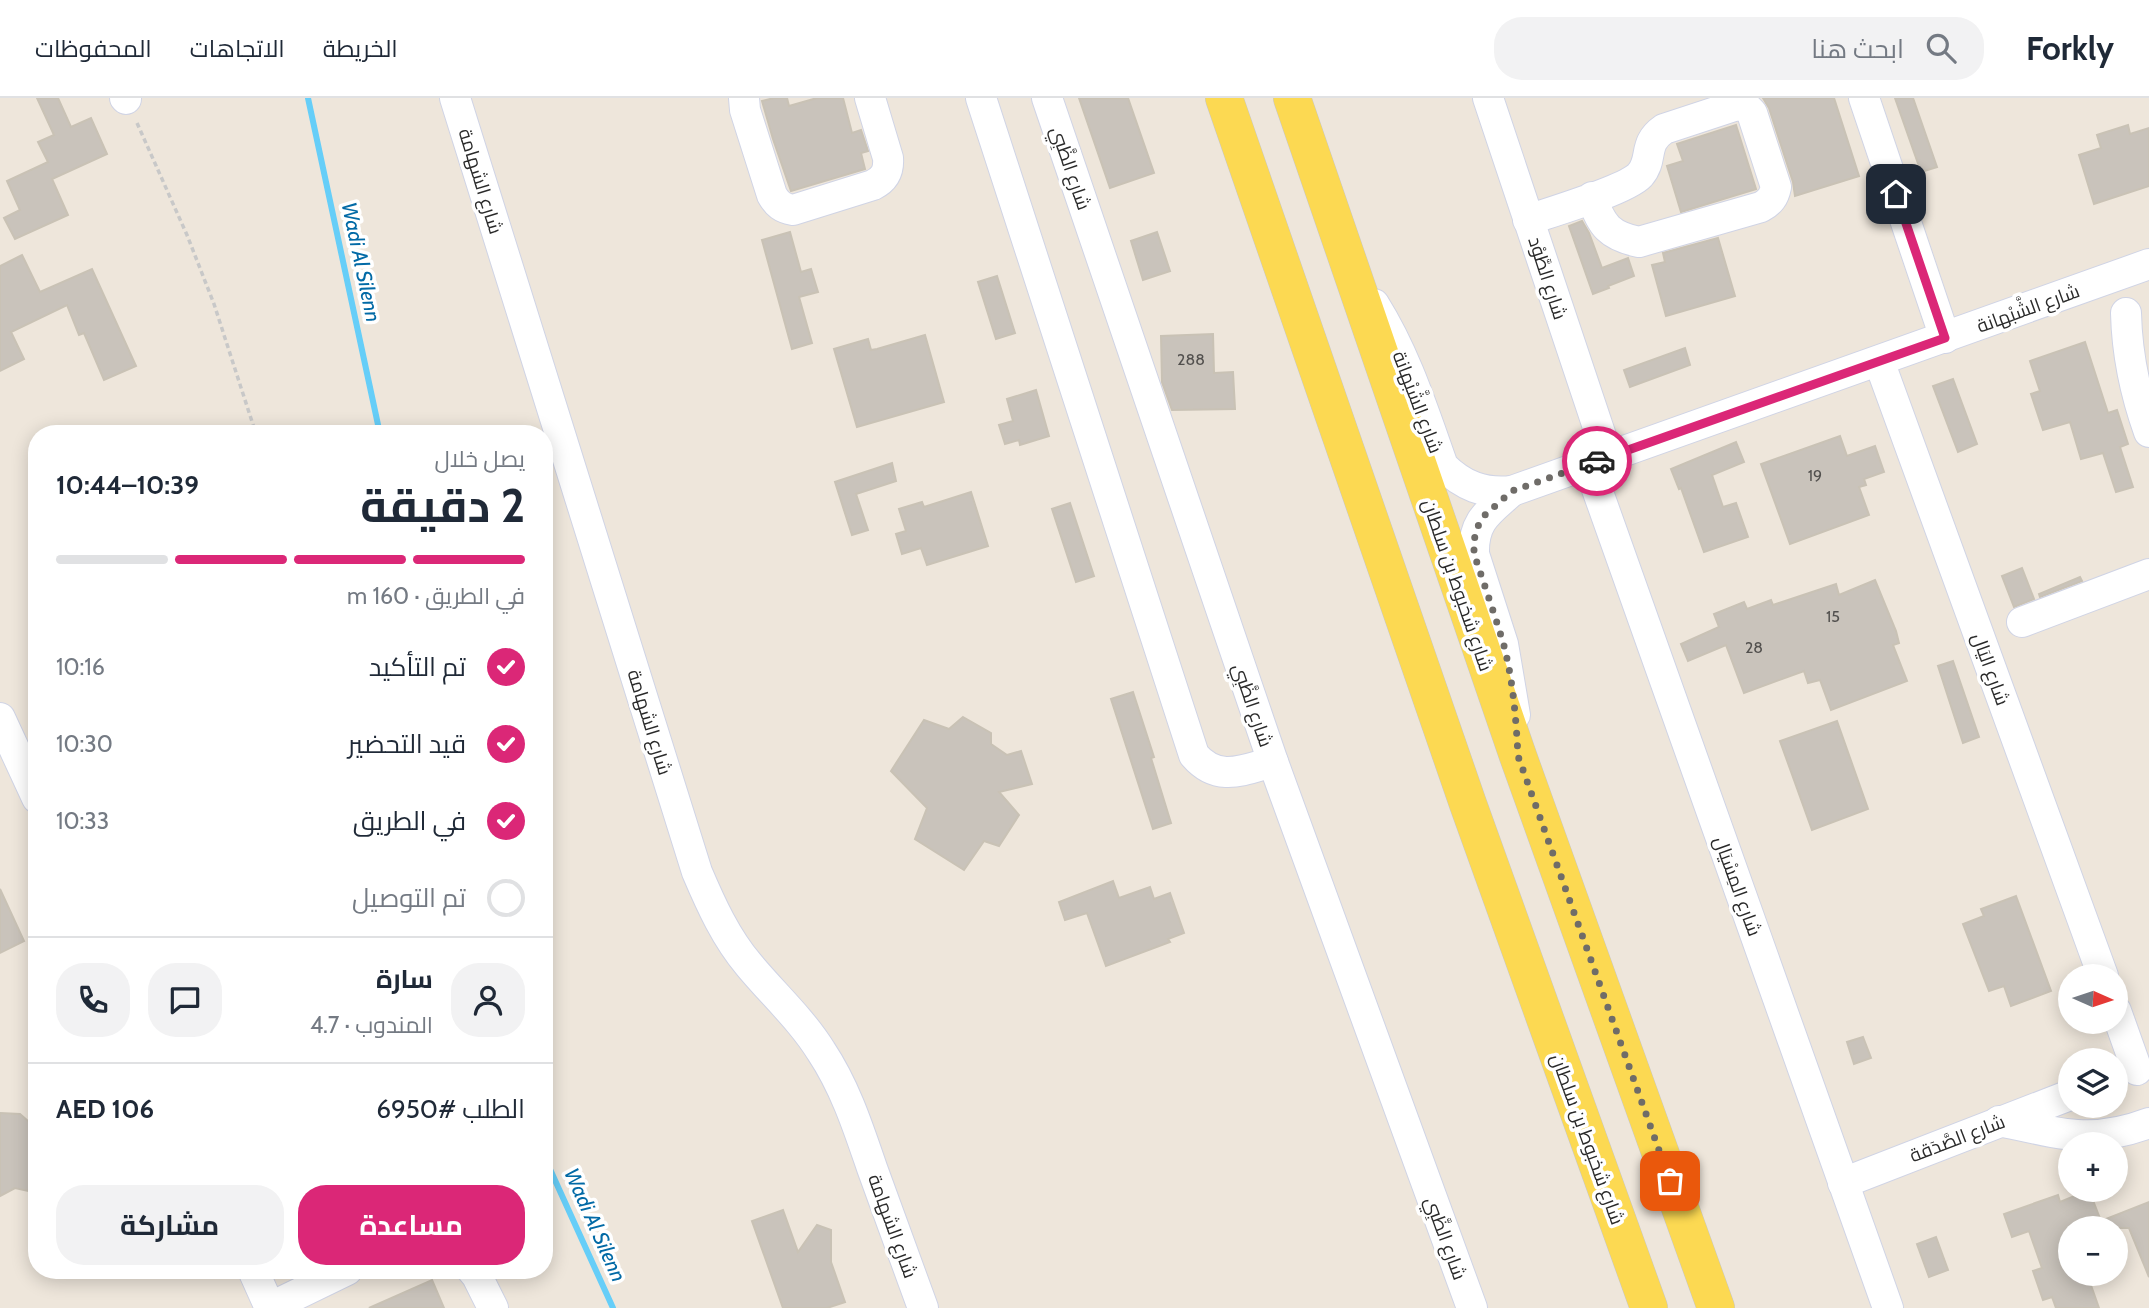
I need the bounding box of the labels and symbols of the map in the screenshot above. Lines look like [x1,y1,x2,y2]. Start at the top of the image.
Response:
street label: شارع الظَّبِي [1043,123,1096,214]
street label: شارع الشهامة [452,126,507,237]
pin [1866,164,1926,224]
water label: Wadi Al Silenn [337,200,386,324]
street label: شارع الطَّوْد [1521,234,1572,323]
street label: شارع الشَّبْهانة [1973,276,2083,340]
street label: شارع الشَّبْهانة [1386,347,1450,457]
house number: 288 [1177,350,1205,369]
courier [1562,426,1632,496]
house number: 19 [1808,466,1822,485]
street label: شارع شخبوط بن سلطان [1415,496,1498,675]
house number: 15 [1826,607,1840,626]
street label: شارع اليَال [1965,630,2014,709]
house number: 28 [1745,638,1763,657]
street label: شارع الظَّبِي [1225,660,1278,751]
street label: شارع الشهامة [621,667,676,778]
street label: شارع المِسْيَال [1707,833,1766,940]
north arrow [2058,964,2128,1034]
street label: شارع شخبوط بن سلطان [1544,1051,1629,1228]
street label: شارع الصَّدَقة [1906,1110,2009,1169]
pin [1640,1151,1700,1211]
water label: Wadi Al Silenn [559,1164,632,1285]
street label: شارع الشهامة [861,1171,922,1282]
street label: شارع الظَّبِي [1417,1193,1471,1284]

